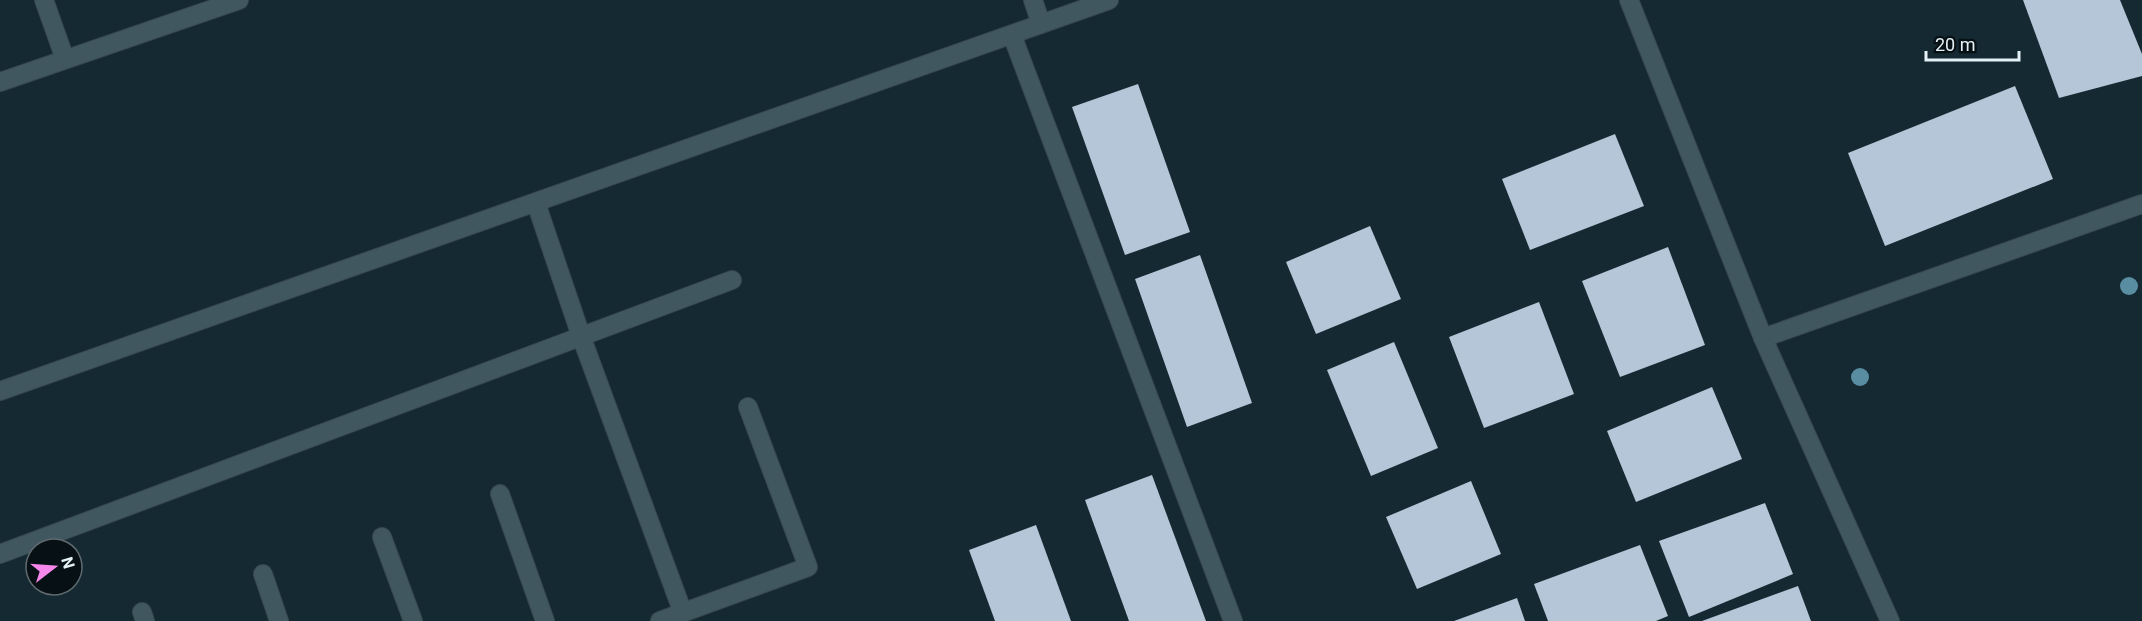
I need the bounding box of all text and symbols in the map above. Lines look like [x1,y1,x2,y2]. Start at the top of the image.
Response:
scale bar [1926,24,2019,62]
text: 20 m [1935,34,1975,55]
north arrow [24,537,84,597]
text: N [57,555,79,571]

